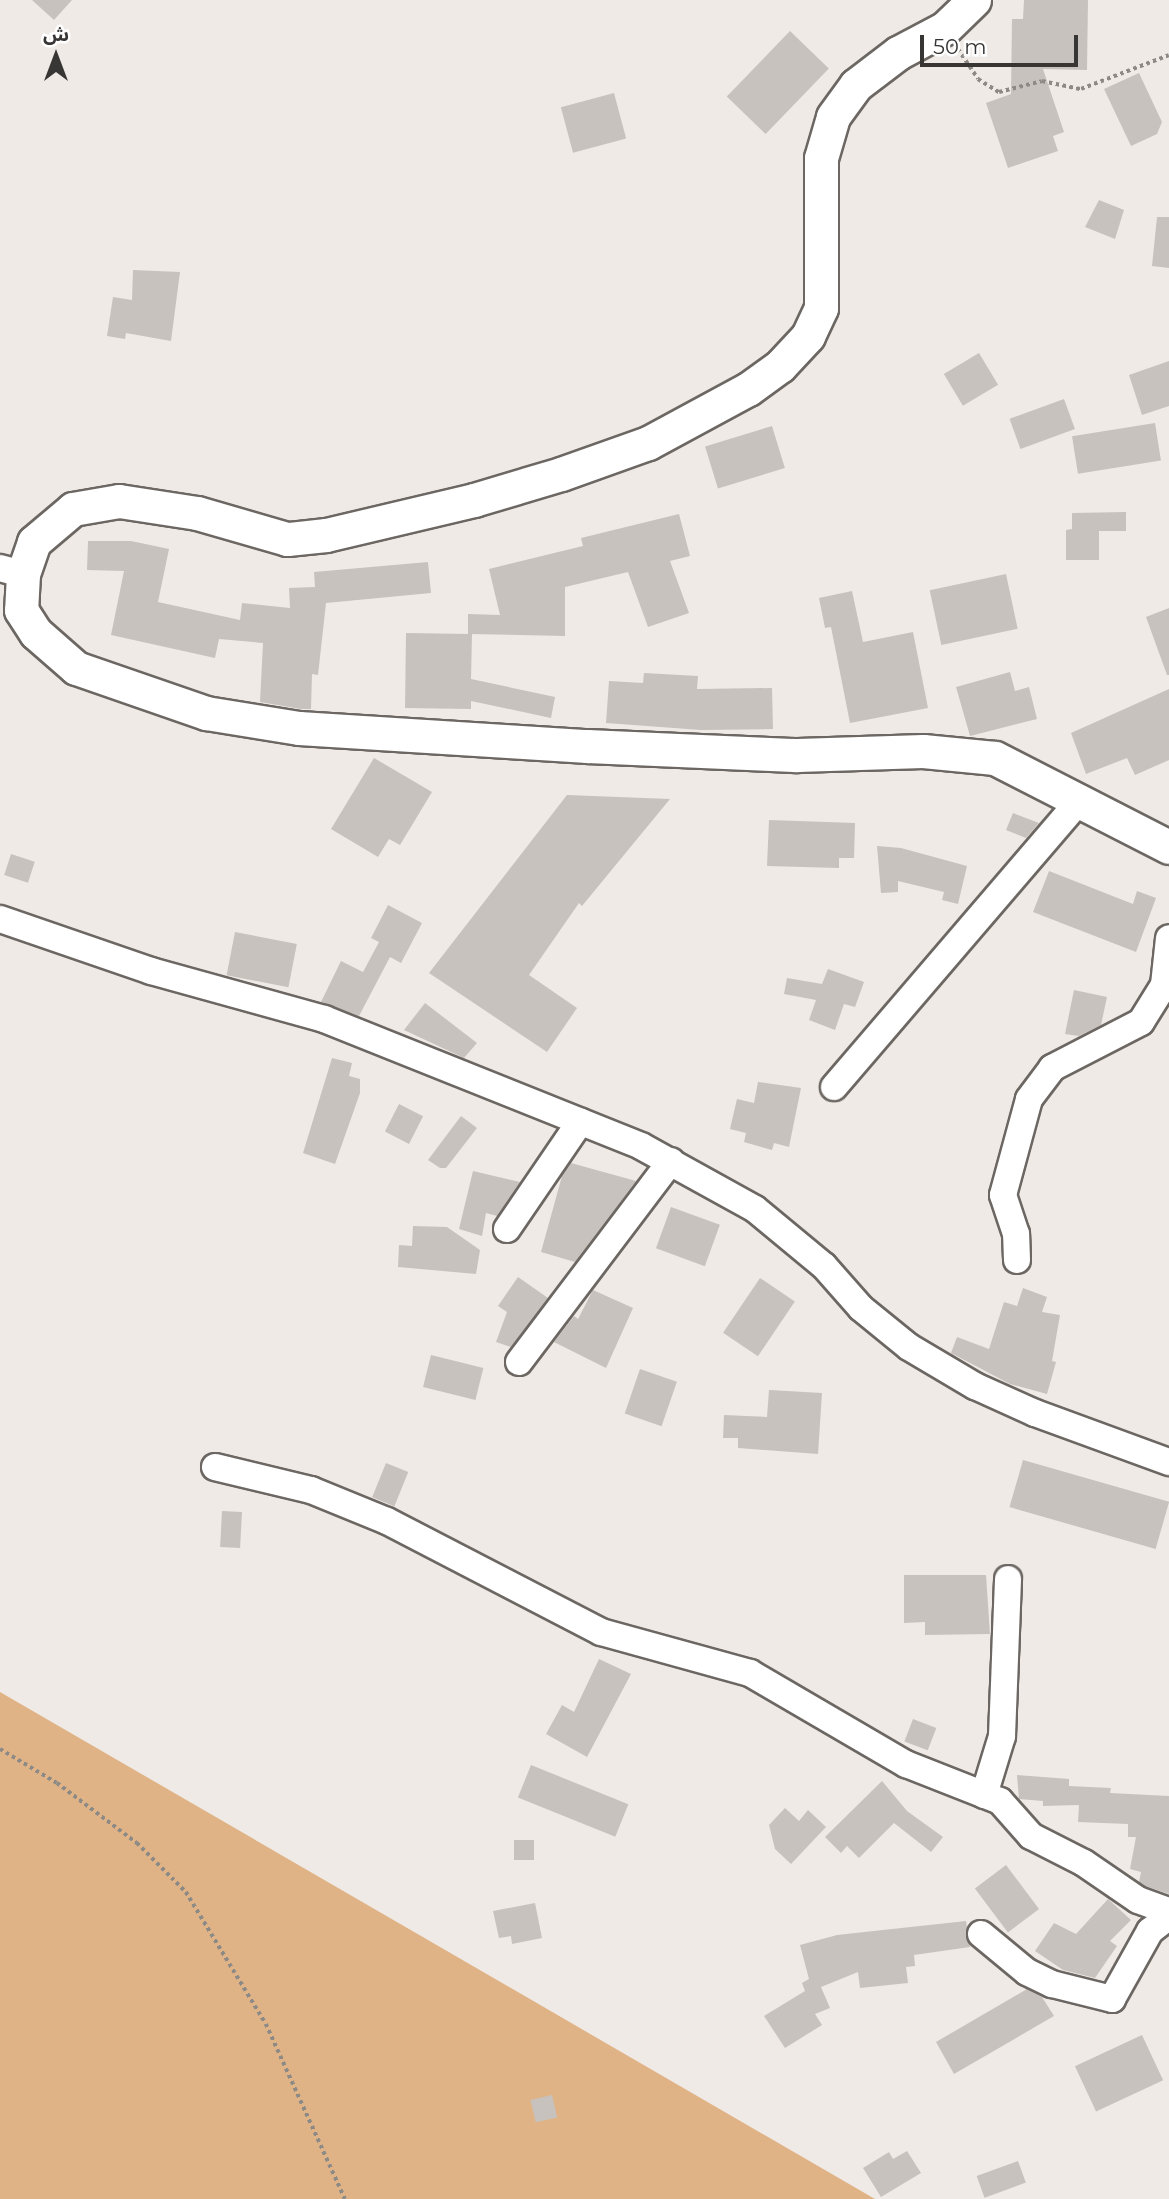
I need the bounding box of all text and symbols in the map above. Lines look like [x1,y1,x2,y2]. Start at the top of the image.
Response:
north arrow [21,21,91,91]
scale bar [924,21,1082,65]
text: ش [43,23,69,46]
text: 50 m [933,34,987,59]

